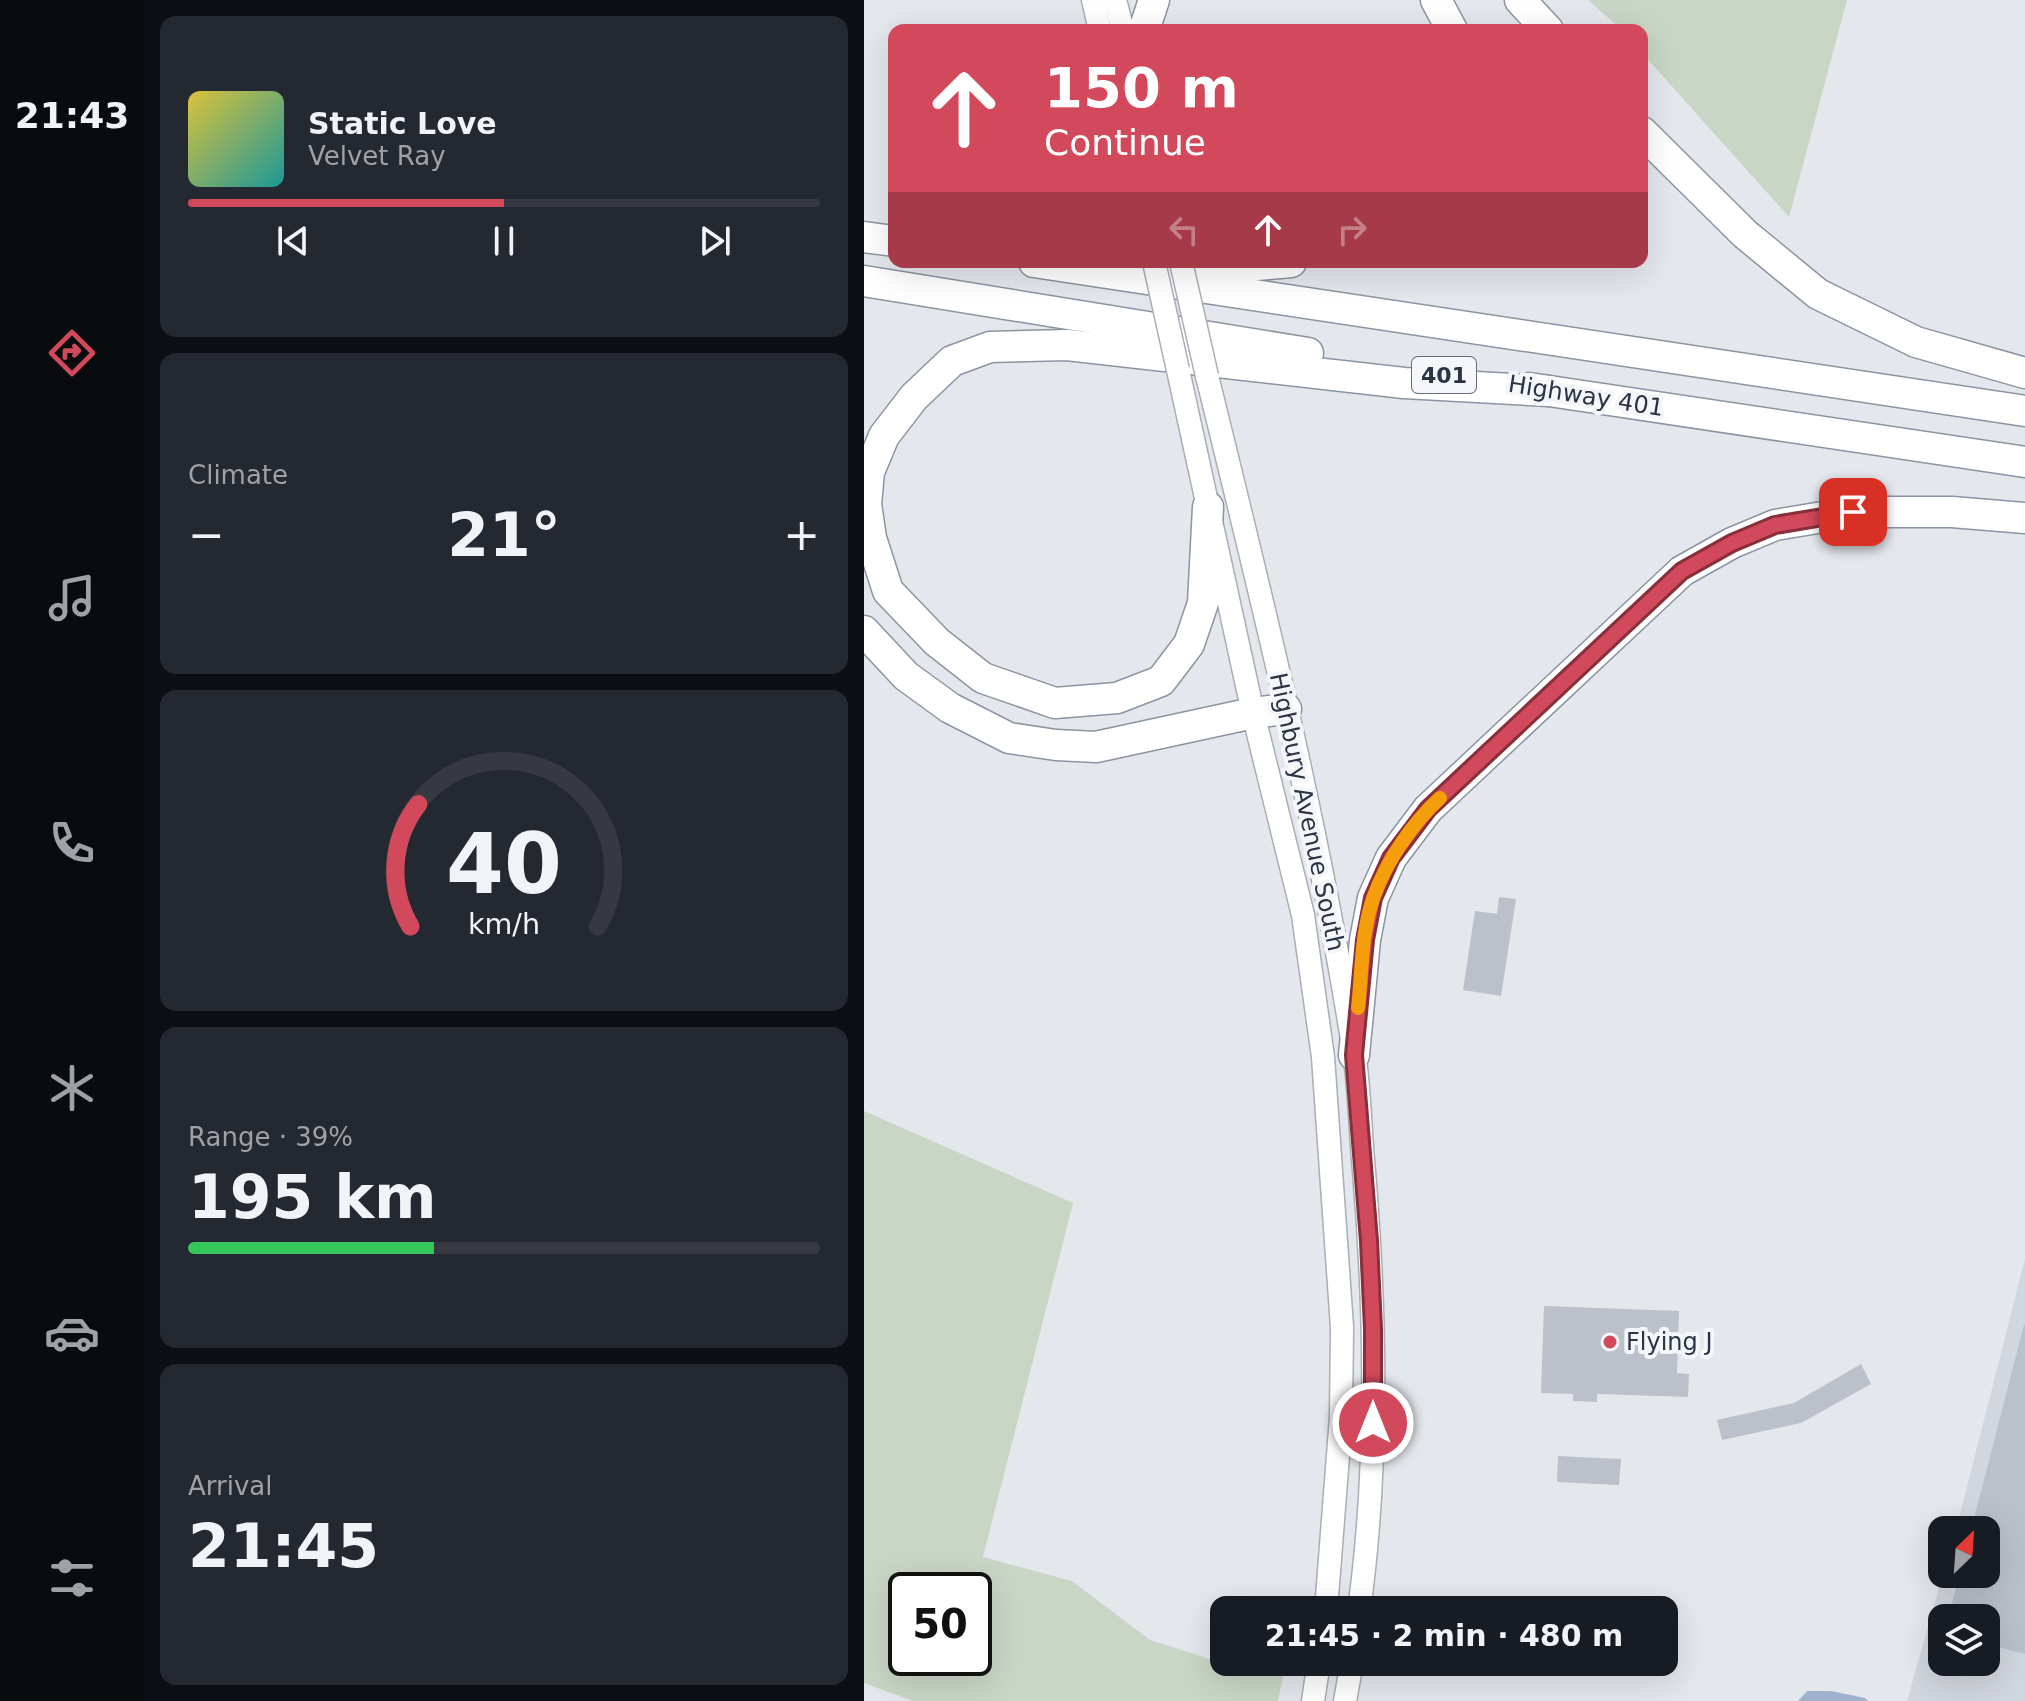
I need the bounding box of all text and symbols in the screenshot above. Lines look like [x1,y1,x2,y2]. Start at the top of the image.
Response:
text: 150 m [1044,55,1239,120]
icon: ahead [912,56,1016,160]
text: 21:43 [15,95,129,136]
text: Static Love [308,106,497,141]
text: Continue [1044,122,1206,163]
text: Velvet Ray [308,141,446,171]
icon: left [1162,208,1206,252]
icon: ahead [1246,208,1290,252]
icon: right [1330,208,1374,252]
icon: previous [271,219,315,263]
icon: pause [482,219,526,263]
icon: next [693,219,737,263]
icon: directions [44,325,100,381]
road number: 401 [1412,357,1476,393]
street label: Highway 401 [1506,370,1666,422]
text: Climate [188,460,288,490]
pin [1819,478,1887,546]
icon: arrive [1831,490,1875,534]
text: 21° [447,500,561,570]
text: − [188,509,225,560]
text: + [783,509,820,560]
icon: music [44,570,100,626]
street label: Highbury Avenue South [1264,670,1350,954]
icon: phone [44,815,100,871]
text: 40 [446,815,562,912]
text: km/h [468,907,540,941]
icon: climate [44,1060,100,1116]
text: Range · 39% [188,1122,353,1152]
text: 195 km [188,1162,437,1232]
icon: car [44,1305,100,1361]
place label: Flying J [1626,1328,1713,1356]
marker: Flying J [1601,1333,1619,1351]
position arrow [1331,1381,1415,1465]
text: Arrival [188,1471,272,1501]
text: 21:45 [188,1511,379,1581]
north arrow [1928,1516,2000,1588]
map controls [1928,1516,2000,1676]
icon: filters [44,1550,100,1606]
speed limit sign: 50 [888,1572,992,1676]
button: layers [1928,1604,2000,1676]
text: 21:45 · 2 min · 480 m [1265,1618,1623,1653]

